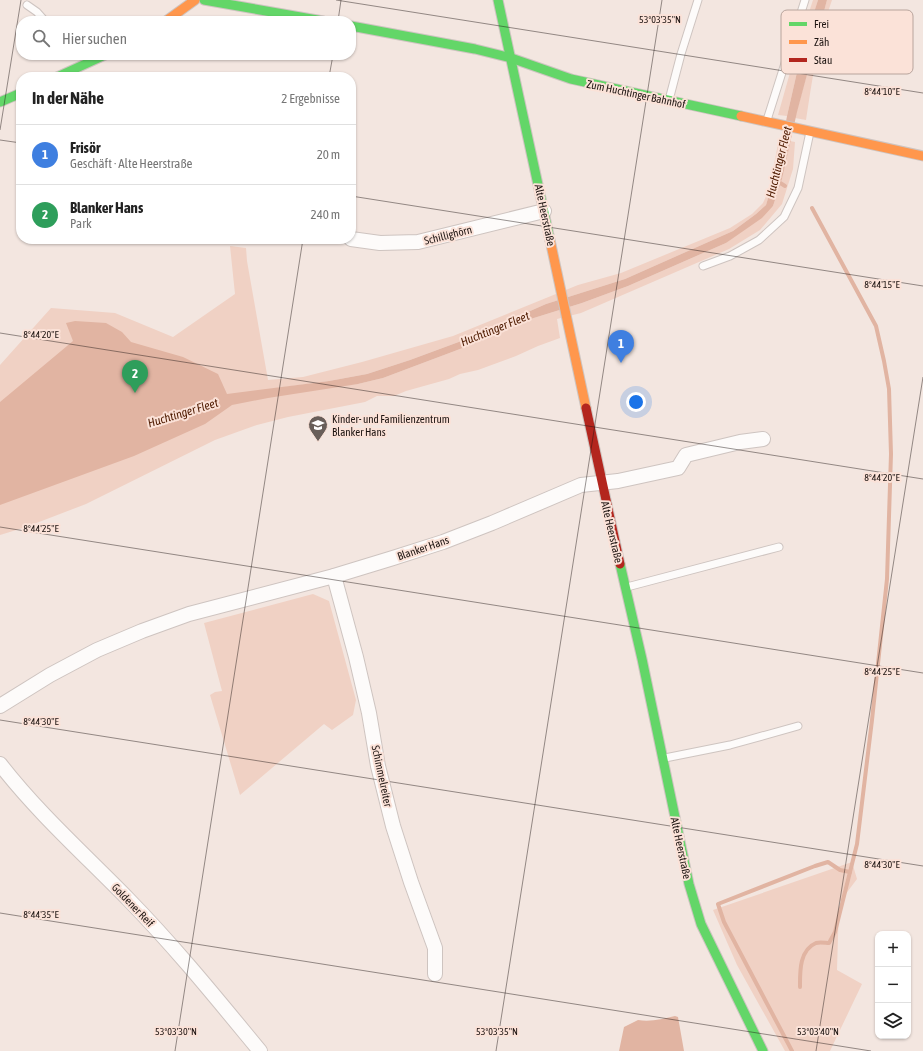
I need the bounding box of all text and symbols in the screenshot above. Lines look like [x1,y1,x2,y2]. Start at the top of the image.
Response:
legend [781,10,913,74]
text: 53°03'35"N [639,14,681,25]
search box [16,16,356,60]
text: Frei [814,18,829,30]
icon: search [30,27,52,49]
text: Hier suchen [62,30,127,47]
text: Zäh [814,36,829,48]
text: Stau [814,54,832,66]
street label: Zum Huchtinger Bahnhof [586,78,686,110]
text: 8°44'10"E [864,86,900,97]
text: In der Nähe [32,88,104,108]
text: 2 Ergebnisse [281,91,340,106]
water label: Huchtinger Fleet [763,124,795,199]
text: Frisör [70,139,100,156]
text: 1 [42,147,48,162]
text: 20 m [317,147,340,162]
text: Geschäft · Alte Heerstraße [70,156,192,171]
street label: Alte Heerstraße [533,183,557,247]
text: Blanker Hans [70,199,143,216]
text: 2 [42,207,48,222]
text: 240 m [311,207,340,222]
text: Park [70,216,92,231]
street label: Schillighörn [423,223,473,247]
text: 8°44'15"E [864,279,900,290]
water label: Huchtinger Fleet [459,309,532,349]
text: 8°44'20"E [23,329,59,340]
pin: 1 [608,330,634,363]
pin: 2 [122,360,148,393]
your location [626,392,646,412]
water label: Huchtinger Fleet [146,395,220,430]
place label: Kinder- und Familienzentrum Blanker Hans [332,413,450,438]
school or university icon: Kinder- und Familienzentrum Blanker Hans [307,414,329,442]
text: 8°44'20"E [864,472,900,483]
street label: Alte Heerstraße [599,500,625,564]
text: 8°44'25"E [23,523,59,534]
street label: Blanker Hans [396,534,450,562]
text: 8°44'25"E [864,666,900,677]
text: 8°44'30"E [23,716,59,727]
street label: Schimmelreiter [370,744,395,808]
street label: Alte Heerstraße [669,816,693,880]
text: 8°44'30"E [864,859,900,870]
street label: Goldener Reif [110,881,156,929]
text: 8°44'35"E [23,909,59,920]
map controls [875,931,911,1039]
button: + [875,931,911,967]
button: − [875,967,911,1003]
button: layers [875,1003,911,1039]
text: 53°03'30"N [155,1026,197,1037]
text: 53°03'35"N [476,1026,518,1037]
text: 53°03'40"N [797,1026,839,1037]

